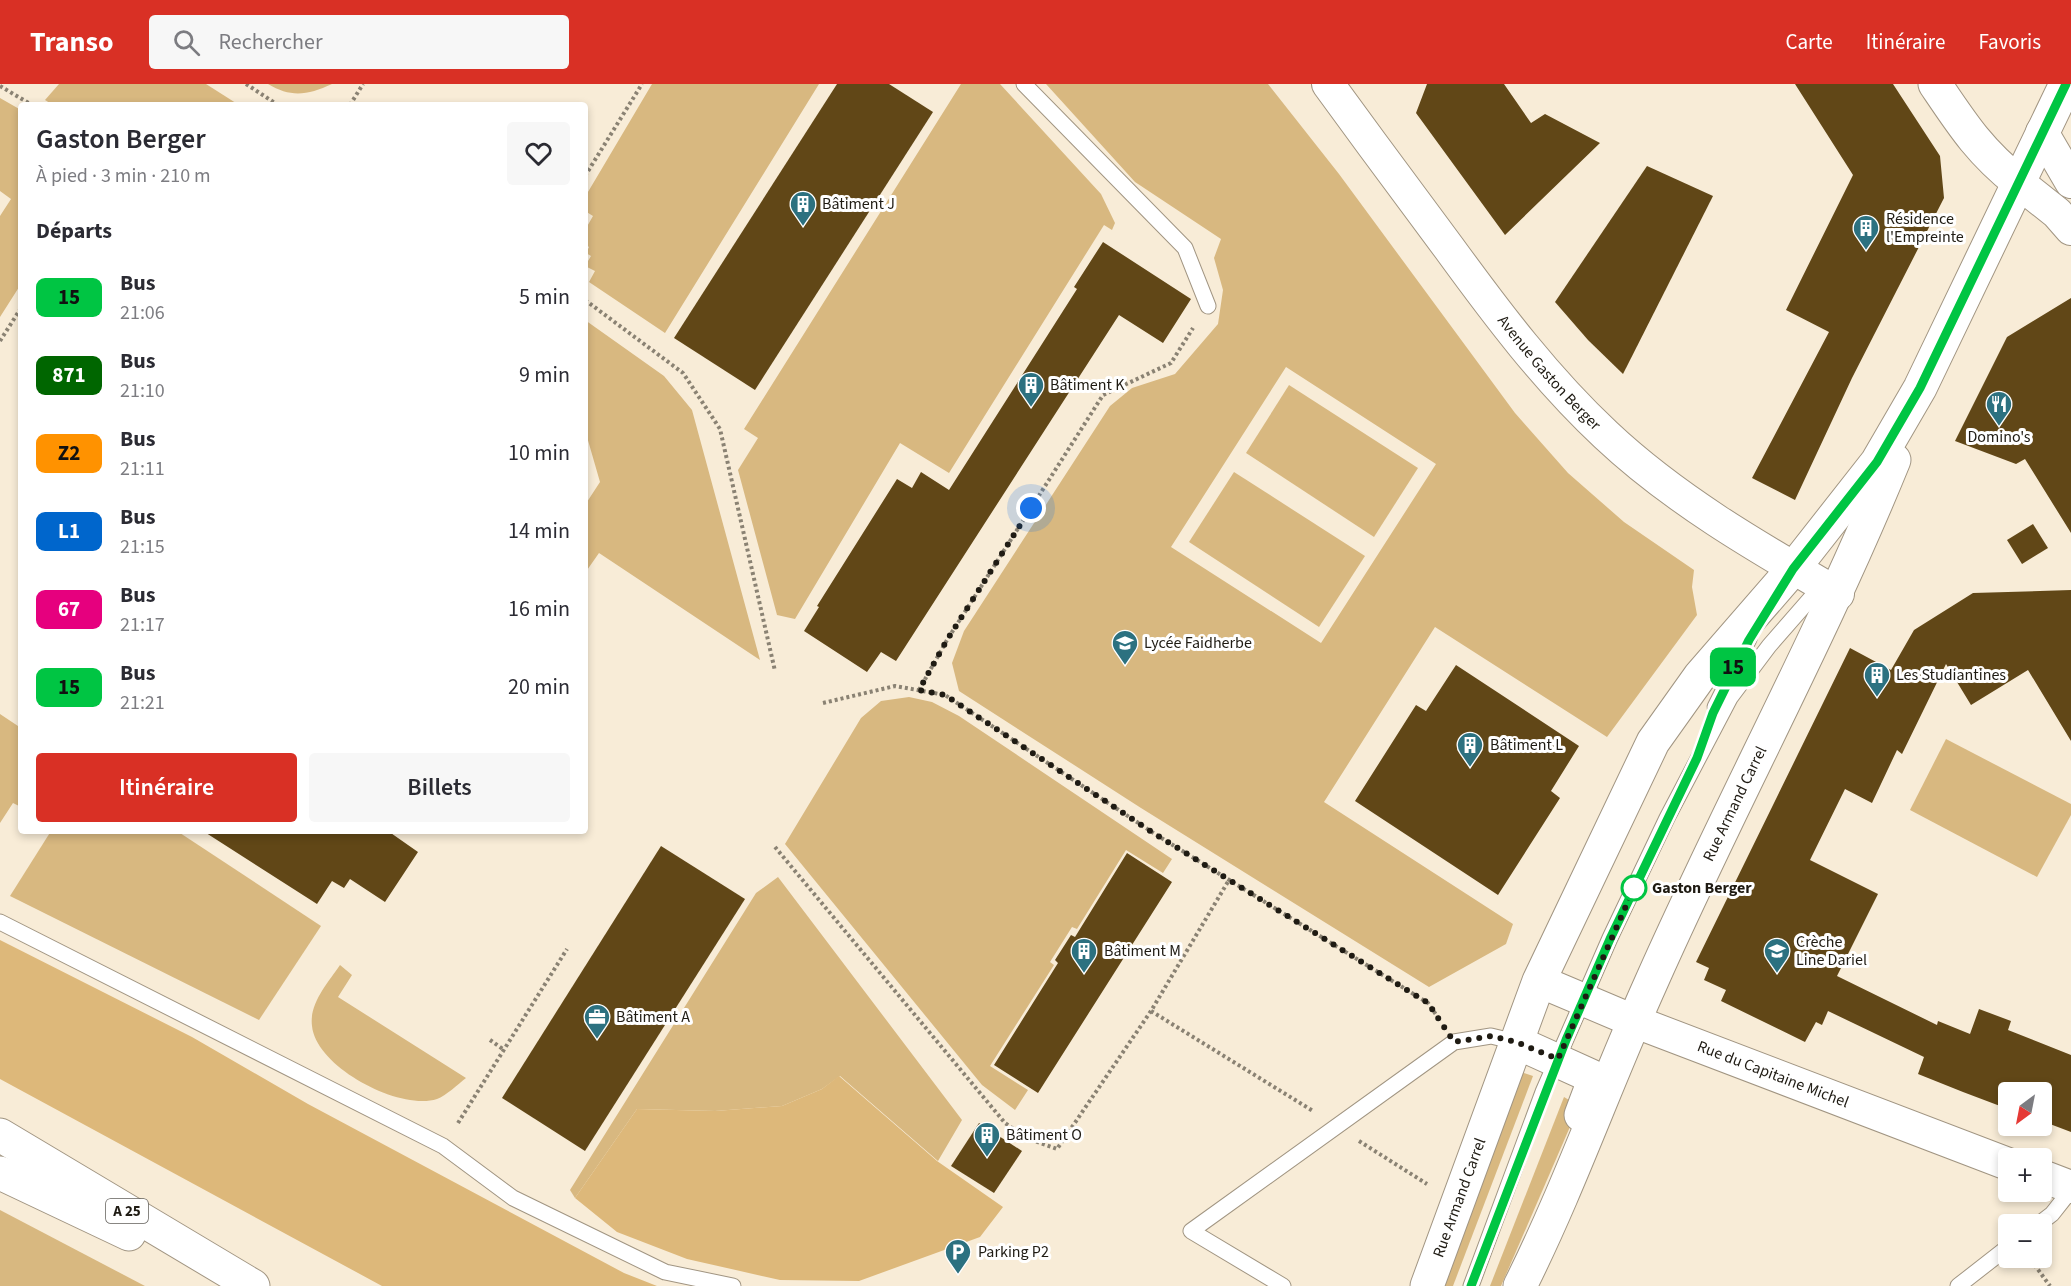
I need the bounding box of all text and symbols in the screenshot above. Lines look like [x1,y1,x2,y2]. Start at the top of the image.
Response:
search box [149,15,569,69]
text: Transo [30,22,113,62]
icon: search [170,26,203,59]
text: Rechercher [218,26,323,58]
text: Carte [1786,27,1833,57]
text: Itinéraire [1866,27,1945,57]
text: Favoris [1978,27,2041,57]
text: Gaston Berger [36,119,206,159]
button: heart [507,122,570,185]
text: À pied · 3 min · 210 m [36,162,211,190]
building icon: Bâtiment J [788,189,818,227]
place label: Bâtiment J [822,193,895,215]
place label: Résidence l'Empreinte [1886,208,1964,248]
building icon: Résidence l'Empreinte [1851,213,1881,251]
text: Départs [36,215,112,247]
text: Bus [120,267,156,299]
text: 5 min [519,281,570,313]
text: 15 [58,282,80,312]
text: 21:06 [120,299,165,327]
street label: Avenue Gaston Berger [1492,311,1606,436]
text: Bus [120,345,156,377]
text: 9 min [519,359,570,391]
text: 871 [52,360,86,390]
building icon: Bâtiment K [1016,370,1046,408]
place label: Bâtiment K [1050,374,1125,396]
text: 21:10 [120,377,165,405]
restaurant icon: Domino's [1984,389,2014,427]
text: Bus [120,423,156,455]
place label: Domino's [1967,426,2031,448]
text: 10 min [508,437,570,469]
text: Z2 [58,438,80,468]
text: 21:11 [120,455,165,483]
your location [1016,493,1046,523]
text: Bus [120,501,156,533]
text: 14 min [508,515,570,547]
text: L1 [58,516,80,546]
text: 21:15 [120,533,165,561]
text: Bus [120,579,156,611]
text: 16 min [508,593,570,625]
text: 67 [58,594,80,624]
text: 21:17 [120,611,165,639]
school or university icon: Lycée Faidherbe [1110,628,1140,666]
place label: Lycée Faidherbe [1144,632,1252,654]
line badge: 15 [1706,648,1760,686]
text: 15 [1722,652,1744,682]
text: Bus [120,657,156,689]
building icon: Les Studiantines [1862,660,1892,698]
place label: Les Studiantines [1896,664,2006,686]
text: 20 min [508,671,570,703]
text: 15 [58,672,80,702]
text: 21:21 [120,689,165,717]
building icon: Bâtiment L [1455,730,1485,768]
place label: Bâtiment L [1490,734,1563,756]
street label: Rue Armand Carrel [1698,742,1772,865]
button: Itinéraire [36,753,297,822]
button: Billets [309,753,570,822]
marker: Gaston Berger [1621,875,1647,901]
place label: Gaston Berger [1652,877,1752,899]
place label: Crèche Line Dariel [1796,931,1867,971]
building icon: Bâtiment M [1069,936,1099,974]
school or university icon: Crèche Line Dariel [1762,936,1792,974]
place label: Bâtiment M [1104,940,1181,962]
office icon: Bâtiment A [582,1002,612,1040]
place label: Bâtiment A [616,1006,690,1028]
street label: Rue du Capitaine Michel [1694,1035,1852,1113]
north arrow [1998,1082,2052,1136]
map controls [1998,1082,2052,1268]
building icon: Bâtiment O [972,1120,1002,1158]
place label: Bâtiment O [1006,1124,1082,1146]
street label: Rue Armand Carrel [1427,1135,1491,1261]
button: + [1998,1148,2052,1202]
road number: A 25 [106,1199,148,1223]
button: − [1998,1214,2052,1268]
parking icon: Parking P2 [943,1237,973,1275]
place label: Parking P2 [978,1241,1049,1263]

